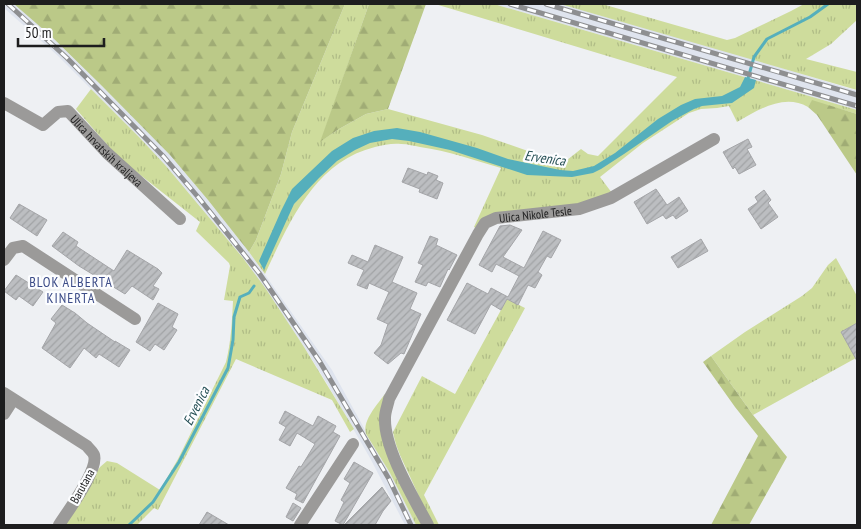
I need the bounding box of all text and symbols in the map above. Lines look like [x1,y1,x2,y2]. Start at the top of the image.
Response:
scale bar [18,15,104,47]
text: 50 m [25,23,51,42]
street label: Ulica hrvatskih kraljeva [67,111,146,190]
water label: Ervenica [524,146,568,170]
street label: Ulica Nikole Tesle [498,202,573,225]
district label: BLOK ALBERTA KINERTA [29,273,113,307]
water label: Ervenica [179,382,214,428]
street label: Barutana [66,466,98,506]

